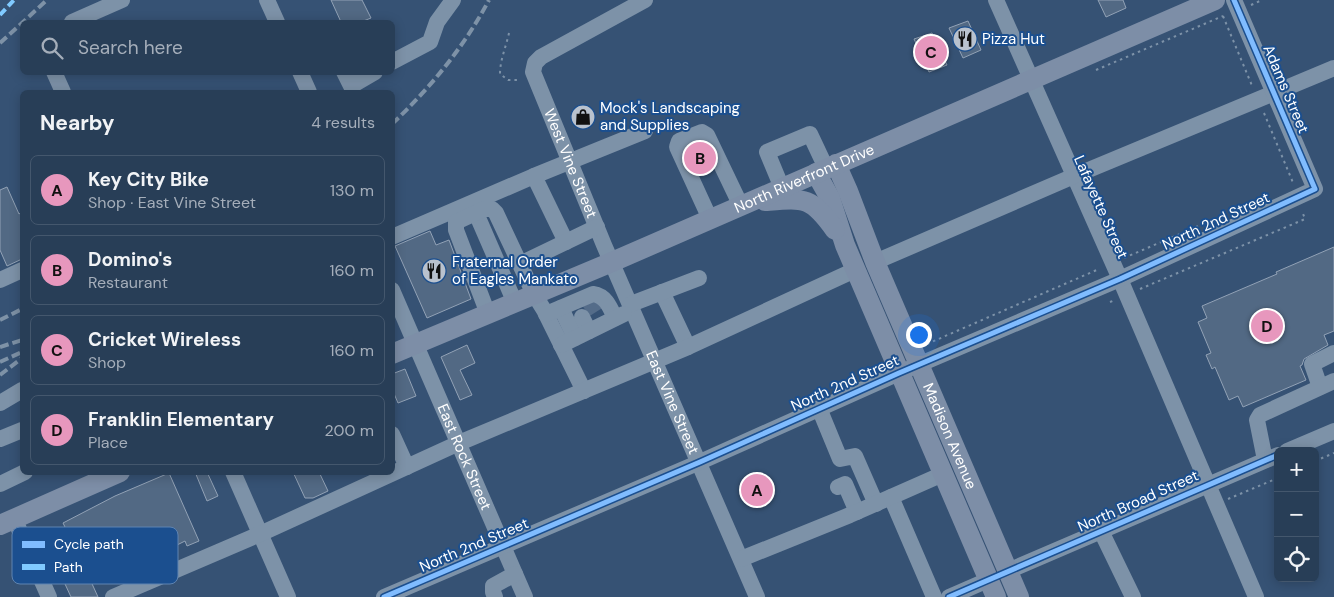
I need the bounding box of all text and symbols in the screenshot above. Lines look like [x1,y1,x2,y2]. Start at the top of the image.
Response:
search box [20,20,395,75]
restaurant icon: Pizza Hut [952,26,978,52]
place label: Pizza Hut [982,29,1045,49]
pin: C [915,33,947,71]
icon: search [38,34,66,62]
text: Search here [78,35,183,60]
street label: Adams Street [1258,42,1314,137]
place label: Mock's Landscaping and Supplies [600,98,740,135]
shop icon: Mock's Landscaping and Supplies [570,104,596,130]
street label: West Vine Street [539,106,602,221]
text: Nearby [40,109,114,137]
text: 4 results [311,112,375,133]
pin: B [684,139,716,177]
street label: North Riverfront Drive [731,139,877,218]
street label: Lafayette Street [1069,152,1133,262]
text: Key City Bike [88,167,209,192]
text: A [51,180,63,201]
text: 130 m [330,180,374,201]
street label: North 2nd Street [1159,187,1273,255]
text: Shop · East Vine Street [88,192,256,213]
text: Domino's [88,247,172,272]
place label: Fraternal Order of Eagles Mankato [452,252,578,289]
restaurant icon: Fraternal Order of Eagles Mankato [421,258,447,284]
text: B [52,260,62,281]
text: 160 m [330,260,374,281]
text: Restaurant [88,272,168,293]
pin: D [1251,307,1283,345]
your location [906,322,932,348]
text: Cricket Wireless [88,327,241,352]
text: C [51,340,63,361]
text: 160 m [330,340,374,361]
street label: East Vine Street [641,348,704,458]
street label: North 2nd Street [788,350,902,416]
text: Shop [88,352,126,373]
street label: Madison Avenue [918,380,982,492]
street label: East Rock Street [433,401,496,513]
text: Franklin Elementary [88,407,274,432]
text: D [51,420,63,441]
text: 200 m [325,420,374,441]
text: Place [88,432,128,453]
map controls [1274,447,1319,582]
button: + [1274,447,1319,492]
street label: North Broad Street [1074,465,1202,537]
pin: A [741,471,773,509]
button: − [1274,492,1319,537]
street label: North 2nd Street [416,513,532,577]
legend [12,527,178,584]
text: Cycle path [54,535,124,553]
button: locate [1274,537,1319,582]
text: Path [54,558,83,576]

